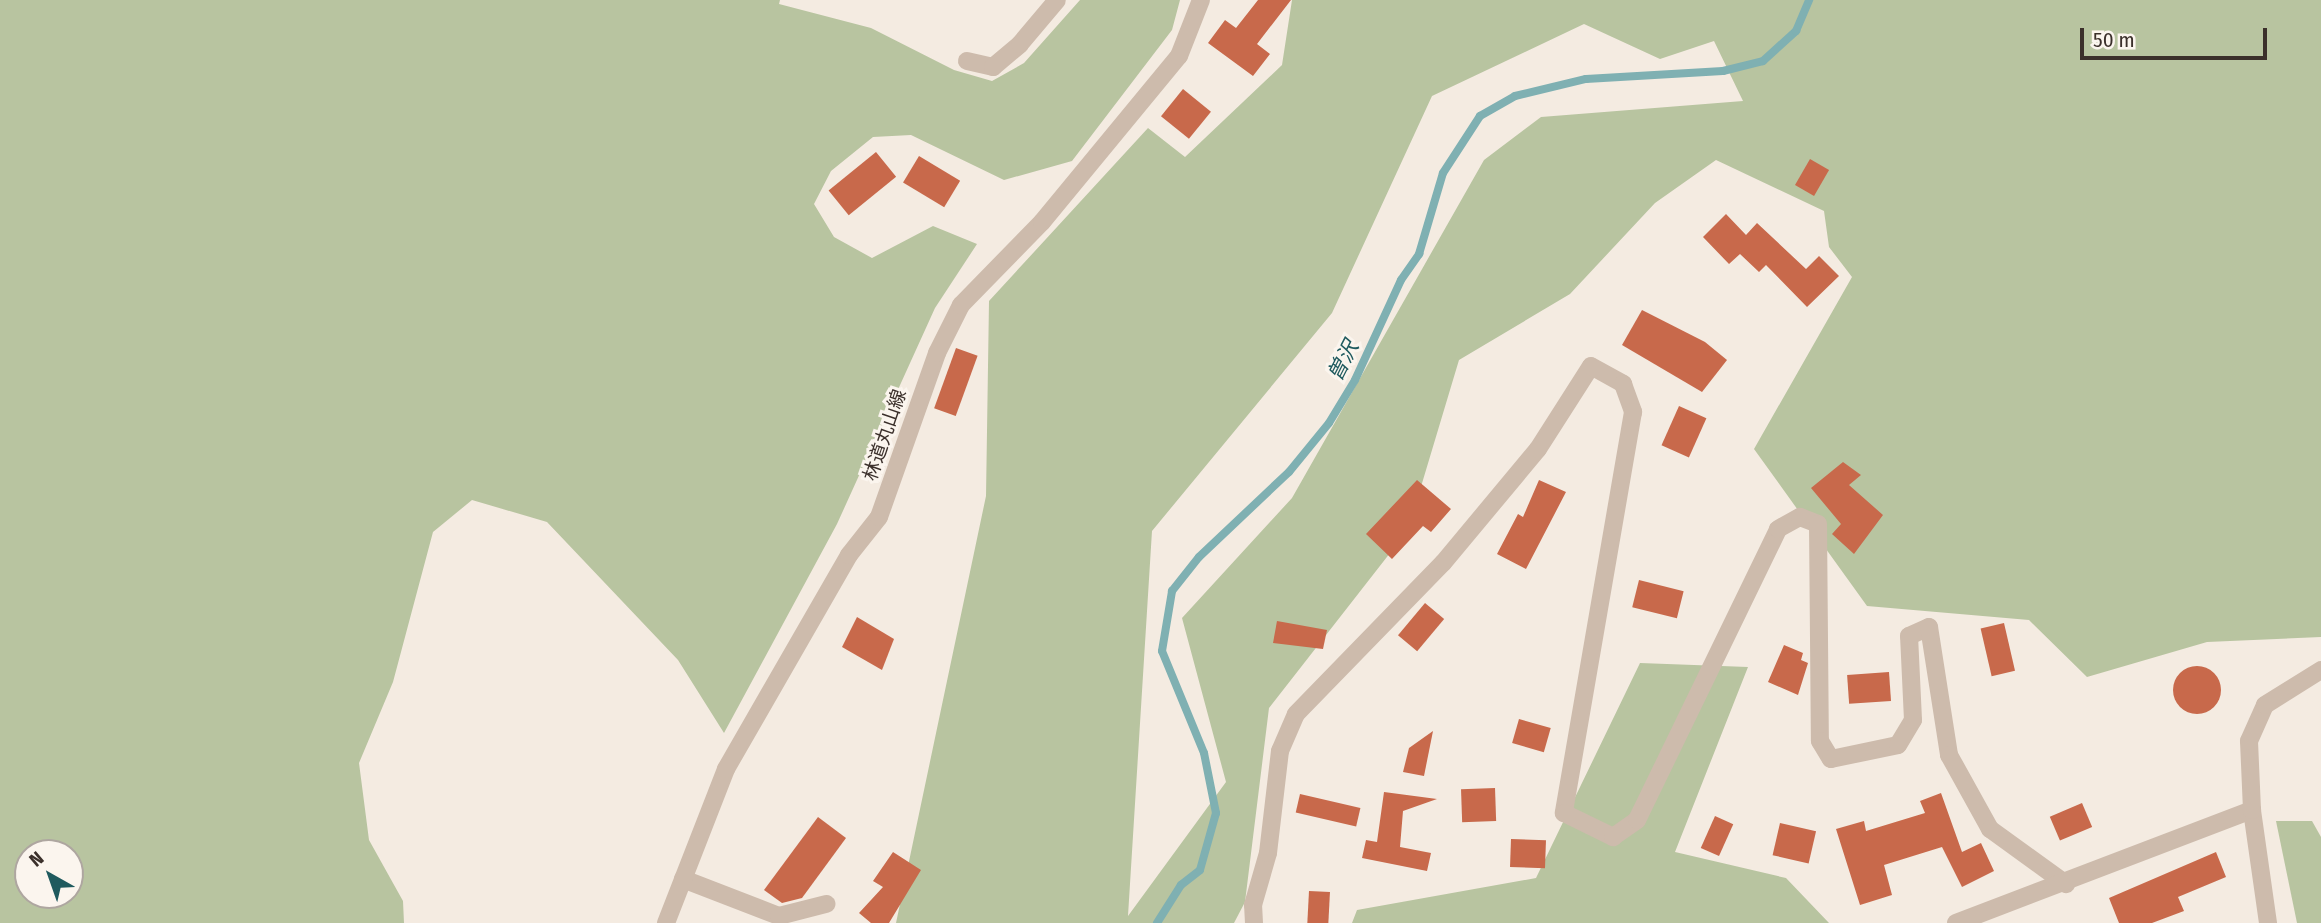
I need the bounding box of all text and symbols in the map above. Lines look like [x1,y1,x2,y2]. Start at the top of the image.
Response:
scale bar [2083,14,2270,58]
text: 50 m [2093,27,2135,53]
water label: 曽沢 [1322,337,1364,385]
street label: 林道丸山線 [859,386,911,484]
north arrow [14,839,84,909]
text: N [25,847,48,872]

